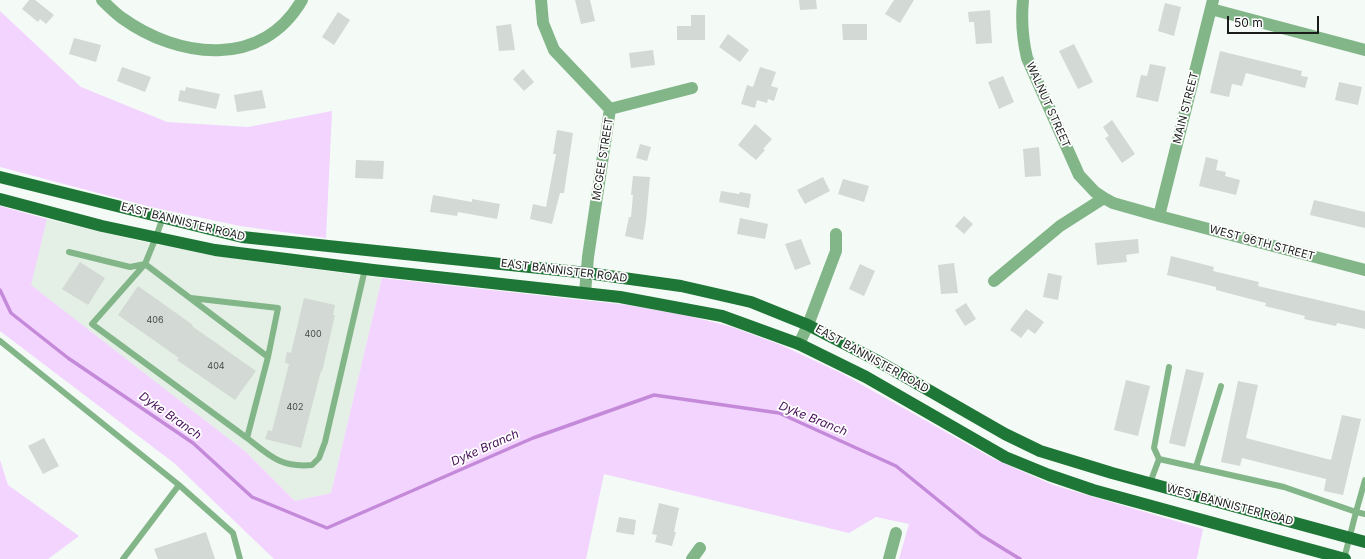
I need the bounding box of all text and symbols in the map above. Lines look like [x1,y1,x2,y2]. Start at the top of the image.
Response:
scale bar [1229,8,1321,34]
text: 50 m [1234,15,1263,30]
street label: WALNUT STREET [1023,60,1073,150]
street label: MAIN STREET [1171,71,1201,145]
street label: MCGEE STREET [590,116,616,202]
street label: EAST BANNISTER ROAD [120,200,246,244]
street label: WEST 96TH STREET [1208,223,1316,263]
street label: EAST BANNISTER ROAD [500,257,628,285]
house number: 406 [146,315,164,325]
street label: EAST BANNISTER ROAD [813,322,931,396]
house number: 400 [304,329,322,339]
house number: 404 [207,361,225,371]
water label: Dyke Branch [136,389,204,443]
water label: Dyke Branch [777,399,849,439]
house number: 402 [287,402,303,412]
water label: Dyke Branch [449,427,521,469]
street label: WEST BANNISTER ROAD [1165,482,1295,528]

